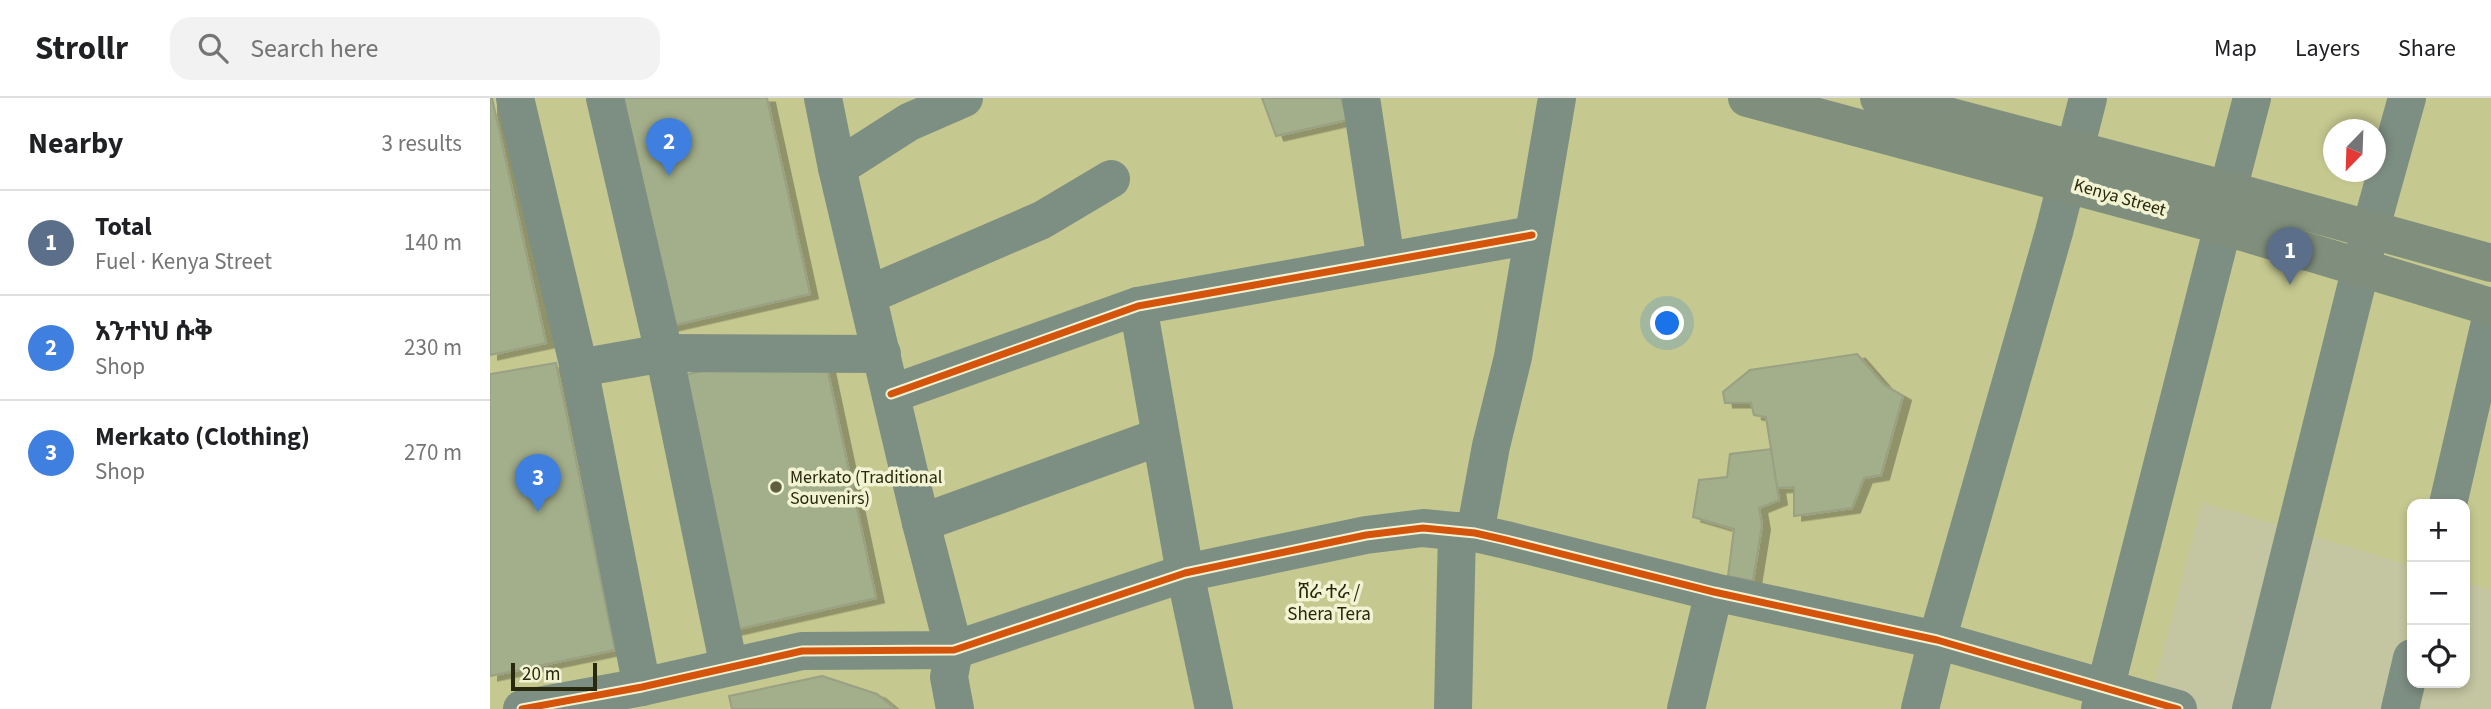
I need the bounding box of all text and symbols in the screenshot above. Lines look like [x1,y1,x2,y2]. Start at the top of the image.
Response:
search box [170,17,660,80]
text: Strollr [35,25,128,72]
icon: search [194,29,232,67]
text: Search here [250,30,378,67]
text: Map [2214,31,2257,66]
text: Layers [2295,31,2360,66]
text: Share [2398,31,2456,66]
pin: 2 [646,118,692,176]
north arrow [2323,119,2386,182]
text: Nearby [28,122,123,165]
text: 3 results [382,127,462,160]
street label: Kenya Street [2071,172,2169,223]
text: Total [95,208,152,245]
text: 1 [45,226,57,259]
text: 140 m [404,226,462,259]
pin: 1 [2267,227,2313,285]
text: Fuel · Kenya Street [95,245,272,278]
your location [1650,306,1684,340]
text: አንተነህ ሱቅ [95,313,213,350]
text: 2 [45,331,57,364]
text: 230 m [404,331,462,364]
text: Shop [95,350,145,383]
text: Merkato (Clothing) [95,418,310,455]
text: 3 [45,436,57,469]
text: 270 m [404,436,462,469]
pin: 3 [515,454,561,512]
text: Shop [95,455,145,488]
place label: Merkato (Traditional Souvenirs) [790,465,942,511]
marker: Merkato (Traditional Souvenirs) [768,479,784,495]
map controls [2407,499,2470,688]
button: + [2407,499,2470,562]
button: − [2407,562,2470,625]
district label: ሸራ ተራ / Shera Tera [1287,579,1371,628]
button: locate [2407,625,2470,688]
scale bar [511,660,597,692]
text: 20 m [522,661,560,688]

